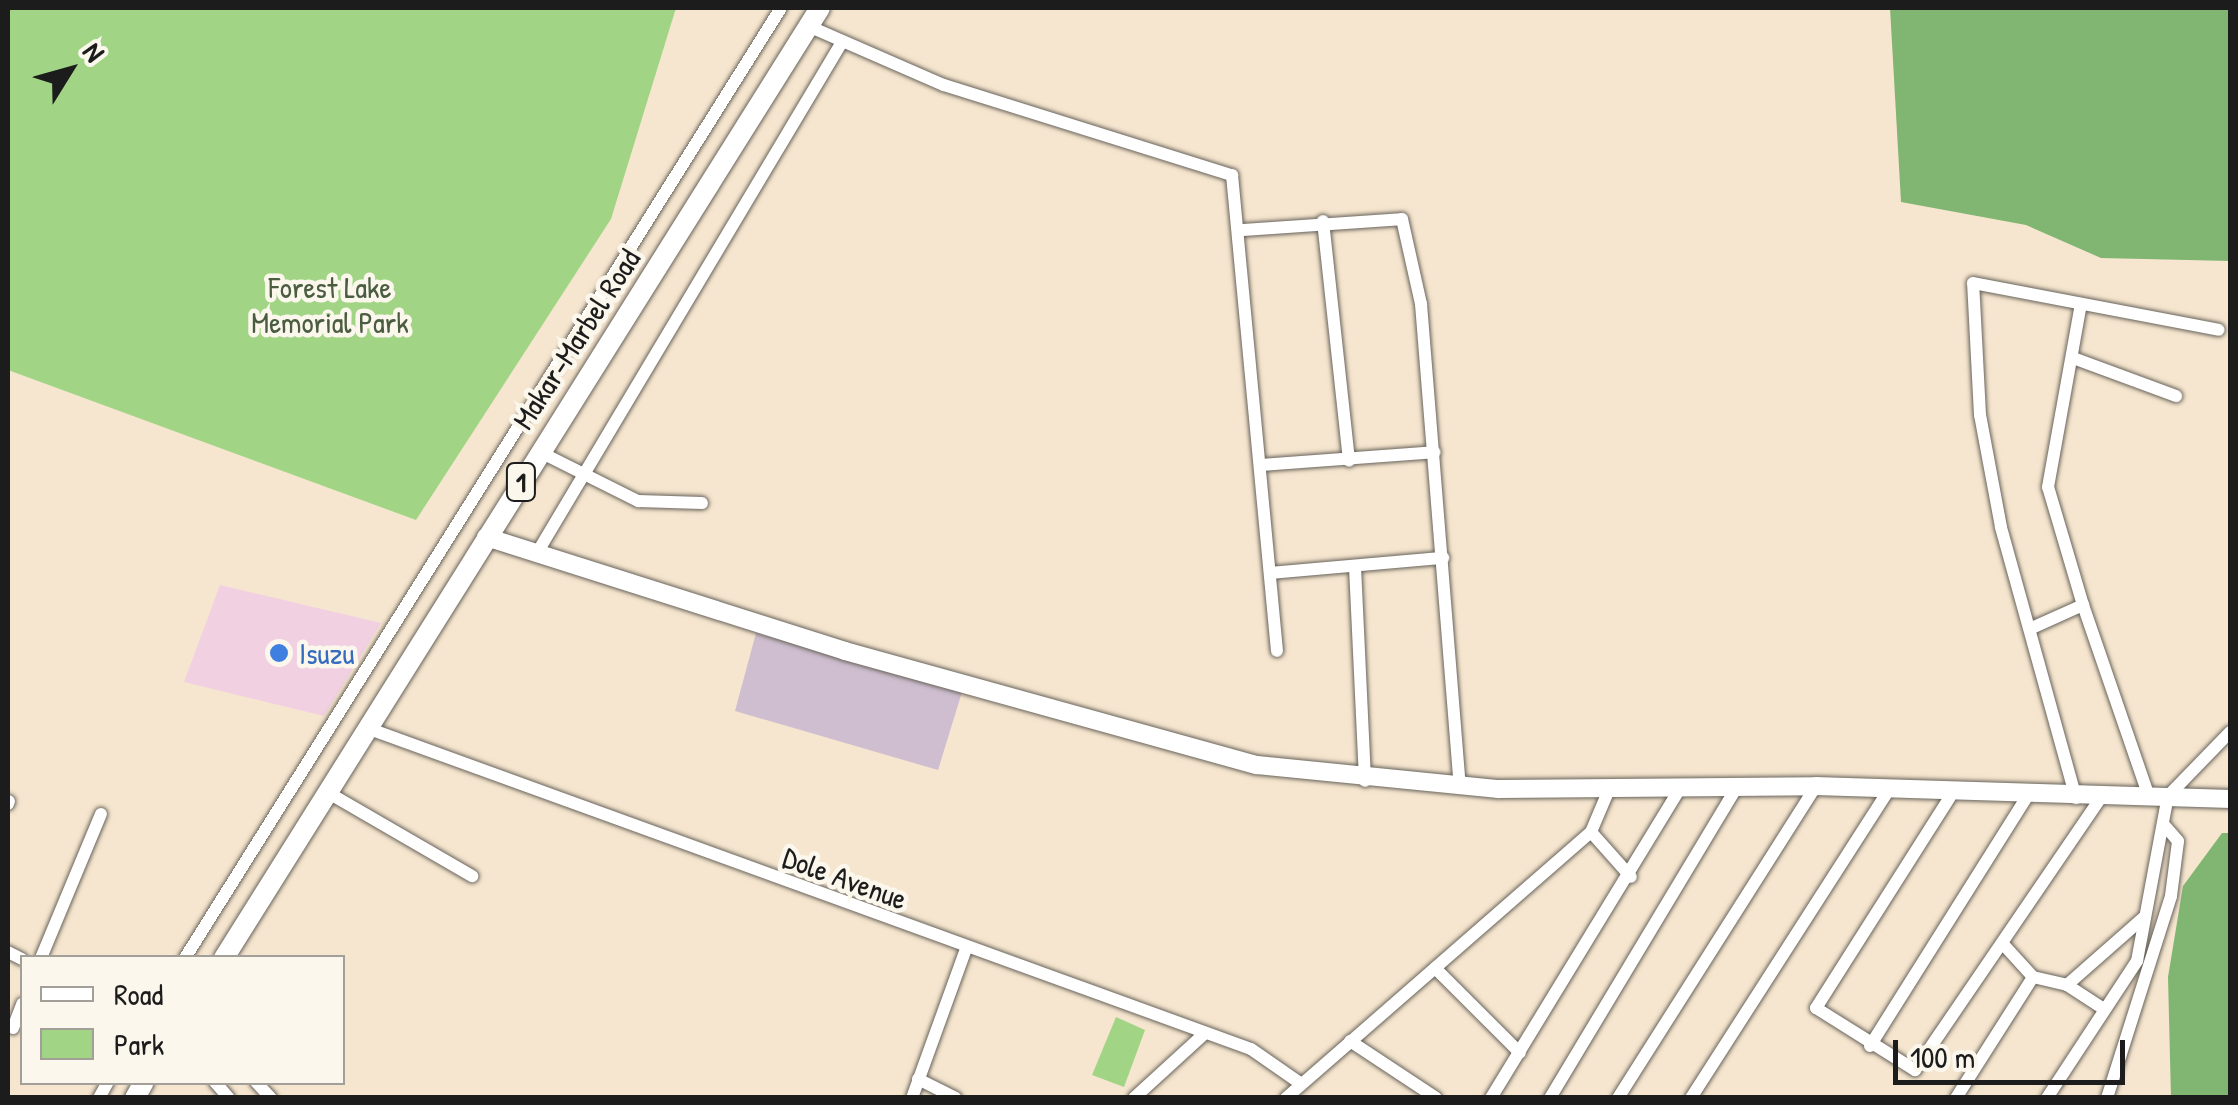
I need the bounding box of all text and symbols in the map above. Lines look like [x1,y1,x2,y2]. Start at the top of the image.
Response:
north arrow [20,20,120,120]
text: N [74,35,114,69]
street label: Makar-Marbel Road [505,242,647,436]
park label: Forest Lake Memorial Park [251,269,409,340]
road number: 1 [504,459,538,505]
place label: Isuzu [299,635,354,671]
marker: Isuzu [268,642,290,664]
street label: Dole Avenue [778,839,912,917]
legend [20,955,345,1085]
text: Road [114,974,163,1014]
scale bar [1898,1020,2130,1082]
text: Park [114,1024,164,1064]
text: 100 m [1910,1037,1975,1077]

